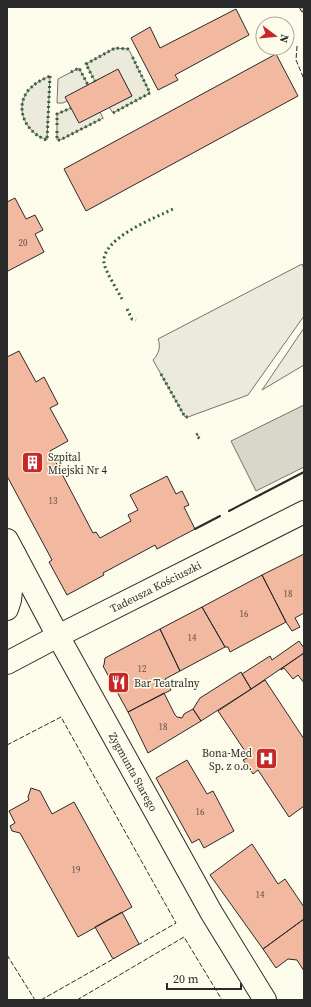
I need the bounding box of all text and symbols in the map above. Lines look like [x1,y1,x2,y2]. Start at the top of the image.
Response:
north arrow [255,16,295,56]
text: N [276,33,292,45]
house number: 20 [18,237,28,249]
building icon: Szpital Miejski Nr 4 [19,450,45,476]
place label: Szpital Miejski Nr 4 [48,450,108,478]
house number: 13 [48,495,58,507]
street label: Tadeusza Kościuszki [108,558,204,617]
house number: 18 [283,588,293,600]
house number: 16 [239,608,249,620]
house number: 14 [187,632,197,644]
house number: 12 [137,663,147,675]
restaurant icon: Bar Teatralny [105,670,131,696]
place label: Bar Teatralny [134,676,200,691]
house number: 18 [158,721,168,733]
street label: Zygmunta Starego [105,730,161,814]
place label: Bona-Med Sp. z o.o. [202,746,253,774]
hospital icon: Bona-Med Sp. z o.o. [254,746,280,772]
house number: 16 [195,806,205,818]
house number: 19 [71,864,81,876]
house number: 14 [255,889,265,901]
scale bar [167,965,241,991]
text: 20 m [173,971,199,987]

